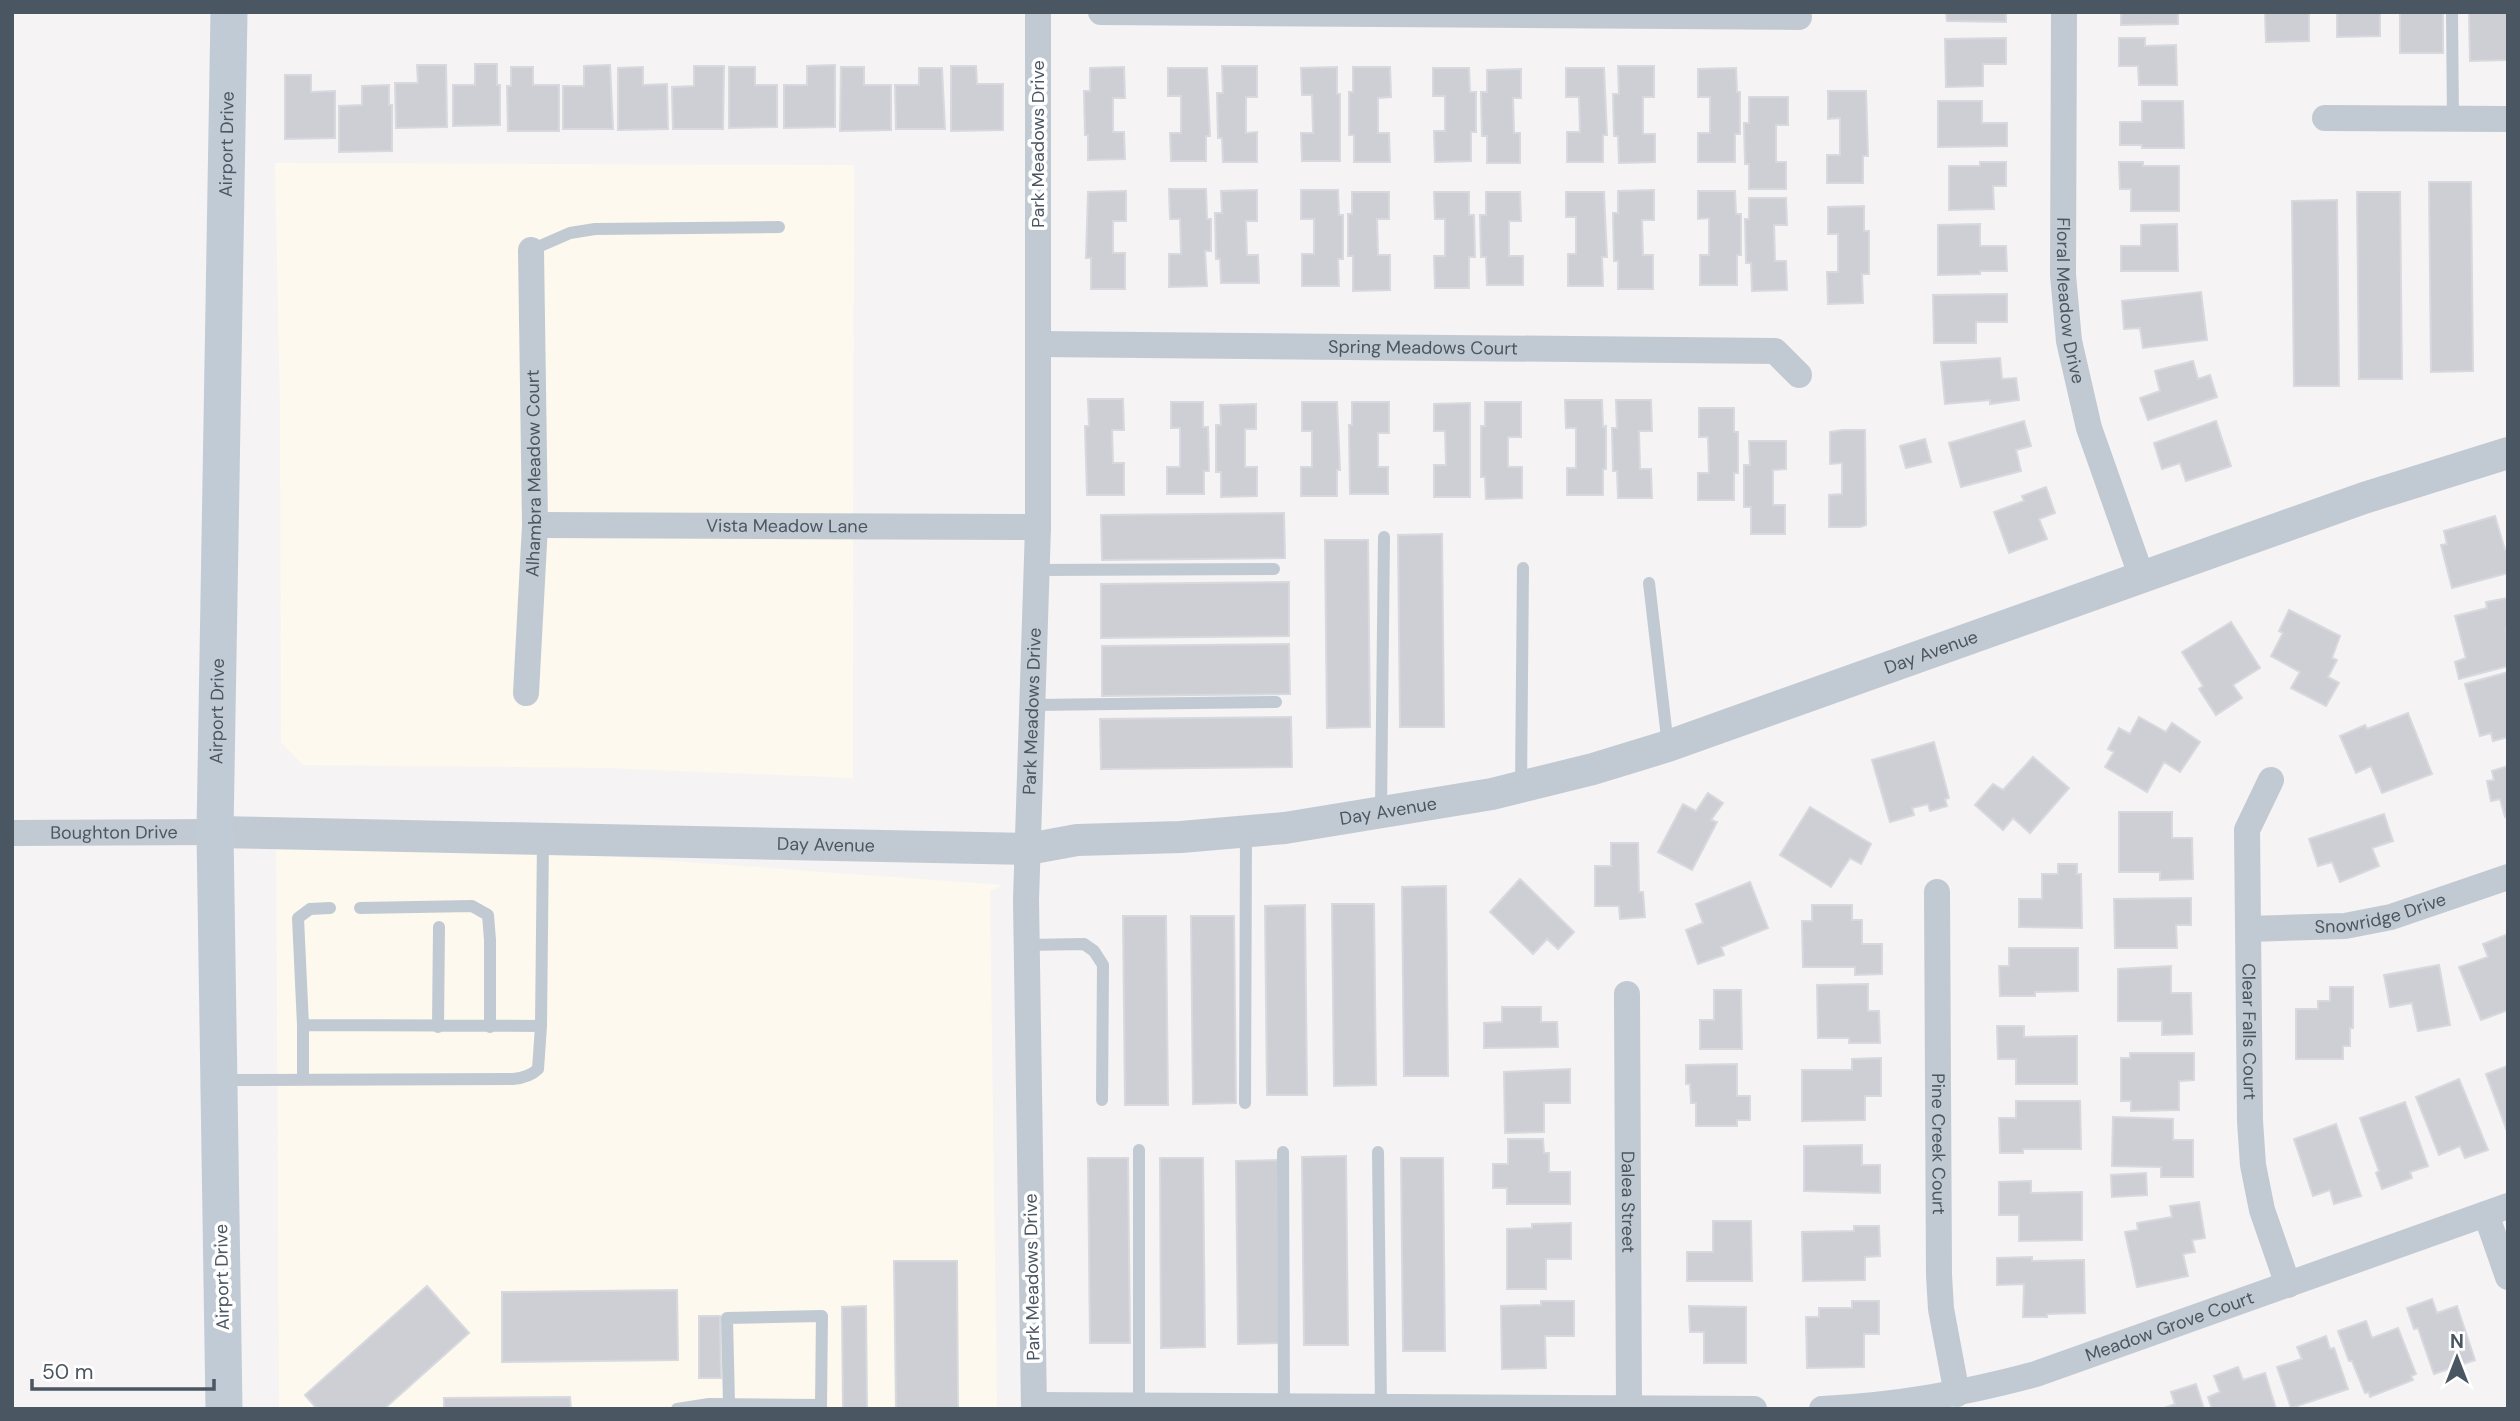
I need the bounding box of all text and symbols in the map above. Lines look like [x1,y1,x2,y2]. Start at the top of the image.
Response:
street label: Park Meadows Drive [1026,60,1050,228]
street label: Airport Drive [214,91,240,197]
street label: Floral Meadow Drive [2051,217,2090,386]
street label: Spring Meadows Court [1328,335,1518,361]
street label: Alhambra Meadow Court [520,369,547,578]
street label: Vista Meadow Lane [706,514,868,538]
street label: Day Avenue [1881,625,1981,680]
street label: Park Meadows Drive [1017,627,1047,795]
street label: Airport Drive [204,658,230,764]
street label: Day Avenue [1338,791,1438,831]
street label: Boughton Drive [50,820,178,845]
street label: Day Avenue [777,832,875,858]
street label: Snowridge Drive [2314,887,2449,939]
street label: Clear Falls Court [2236,963,2262,1100]
street label: Pine Creek Court [1926,1073,1951,1215]
street label: Dalea Street [1616,1151,1640,1253]
street label: Park Meadows Drive [1019,1193,1045,1361]
street label: Airport Drive [209,1224,235,1330]
street label: Meadow Grove Court [2082,1285,2257,1368]
north arrow [2422,1323,2492,1393]
text: N [2450,1329,2464,1354]
scale bar [32,1348,214,1392]
text: 50 m [42,1358,93,1386]

